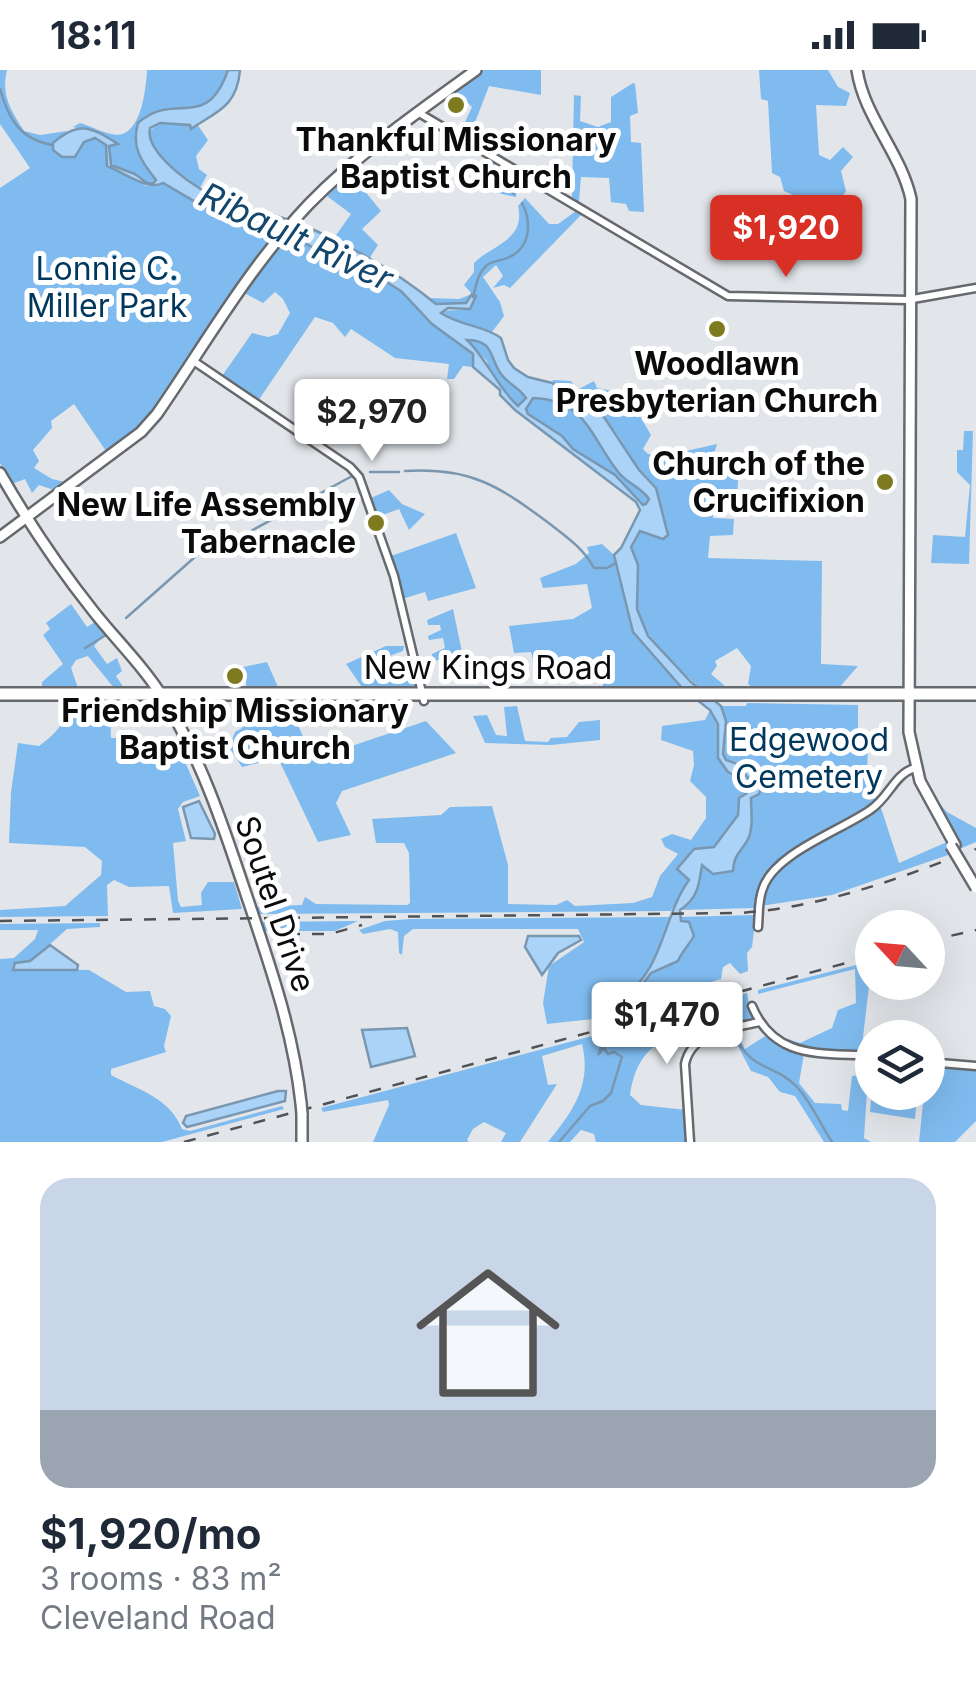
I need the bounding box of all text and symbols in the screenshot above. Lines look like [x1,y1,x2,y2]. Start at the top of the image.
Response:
text: 18:11 [50,12,137,58]
marker: Thankful Missionary Baptist Church [445,94,467,116]
place label: Thankful Missionary Baptist Church [295,120,617,196]
water label: Ribault River [193,173,400,299]
pin: $1,920 [705,195,867,280]
text: $1,920 [732,208,840,247]
park label: Lonnie C. Miller Park [27,249,188,325]
marker: Woodlawn Presbyterian Church [706,318,728,340]
place label: Woodlawn Presbyterian Church [556,344,878,420]
pin: $2,970 [291,379,453,464]
text: $2,970 [316,392,428,431]
place label: Church of the Crucifixion [652,444,865,520]
marker: Church of the Crucifixion [874,471,896,493]
place label: New Life Assembly Tabernacle [57,485,356,561]
marker: New Life Assembly Tabernacle [365,512,387,534]
street label: New Kings Road [364,648,612,687]
marker: Friendship Missionary Baptist Church [224,665,246,687]
place label: Friendship Missionary Baptist Church [61,691,409,767]
park label: Edgewood Cemetery [729,720,889,796]
street label: Soutel Drive [227,811,324,997]
north arrow [855,910,945,1000]
map controls [855,910,945,1110]
pin: $1,470 [586,982,748,1067]
text: $1,470 [614,995,720,1034]
button: layers [855,1020,945,1110]
icon: home [398,1243,578,1423]
text: $1,920/mo [40,1508,262,1559]
text: 3 rooms · 83 m² [40,1559,282,1598]
text: Cleveland Road [40,1598,276,1637]

